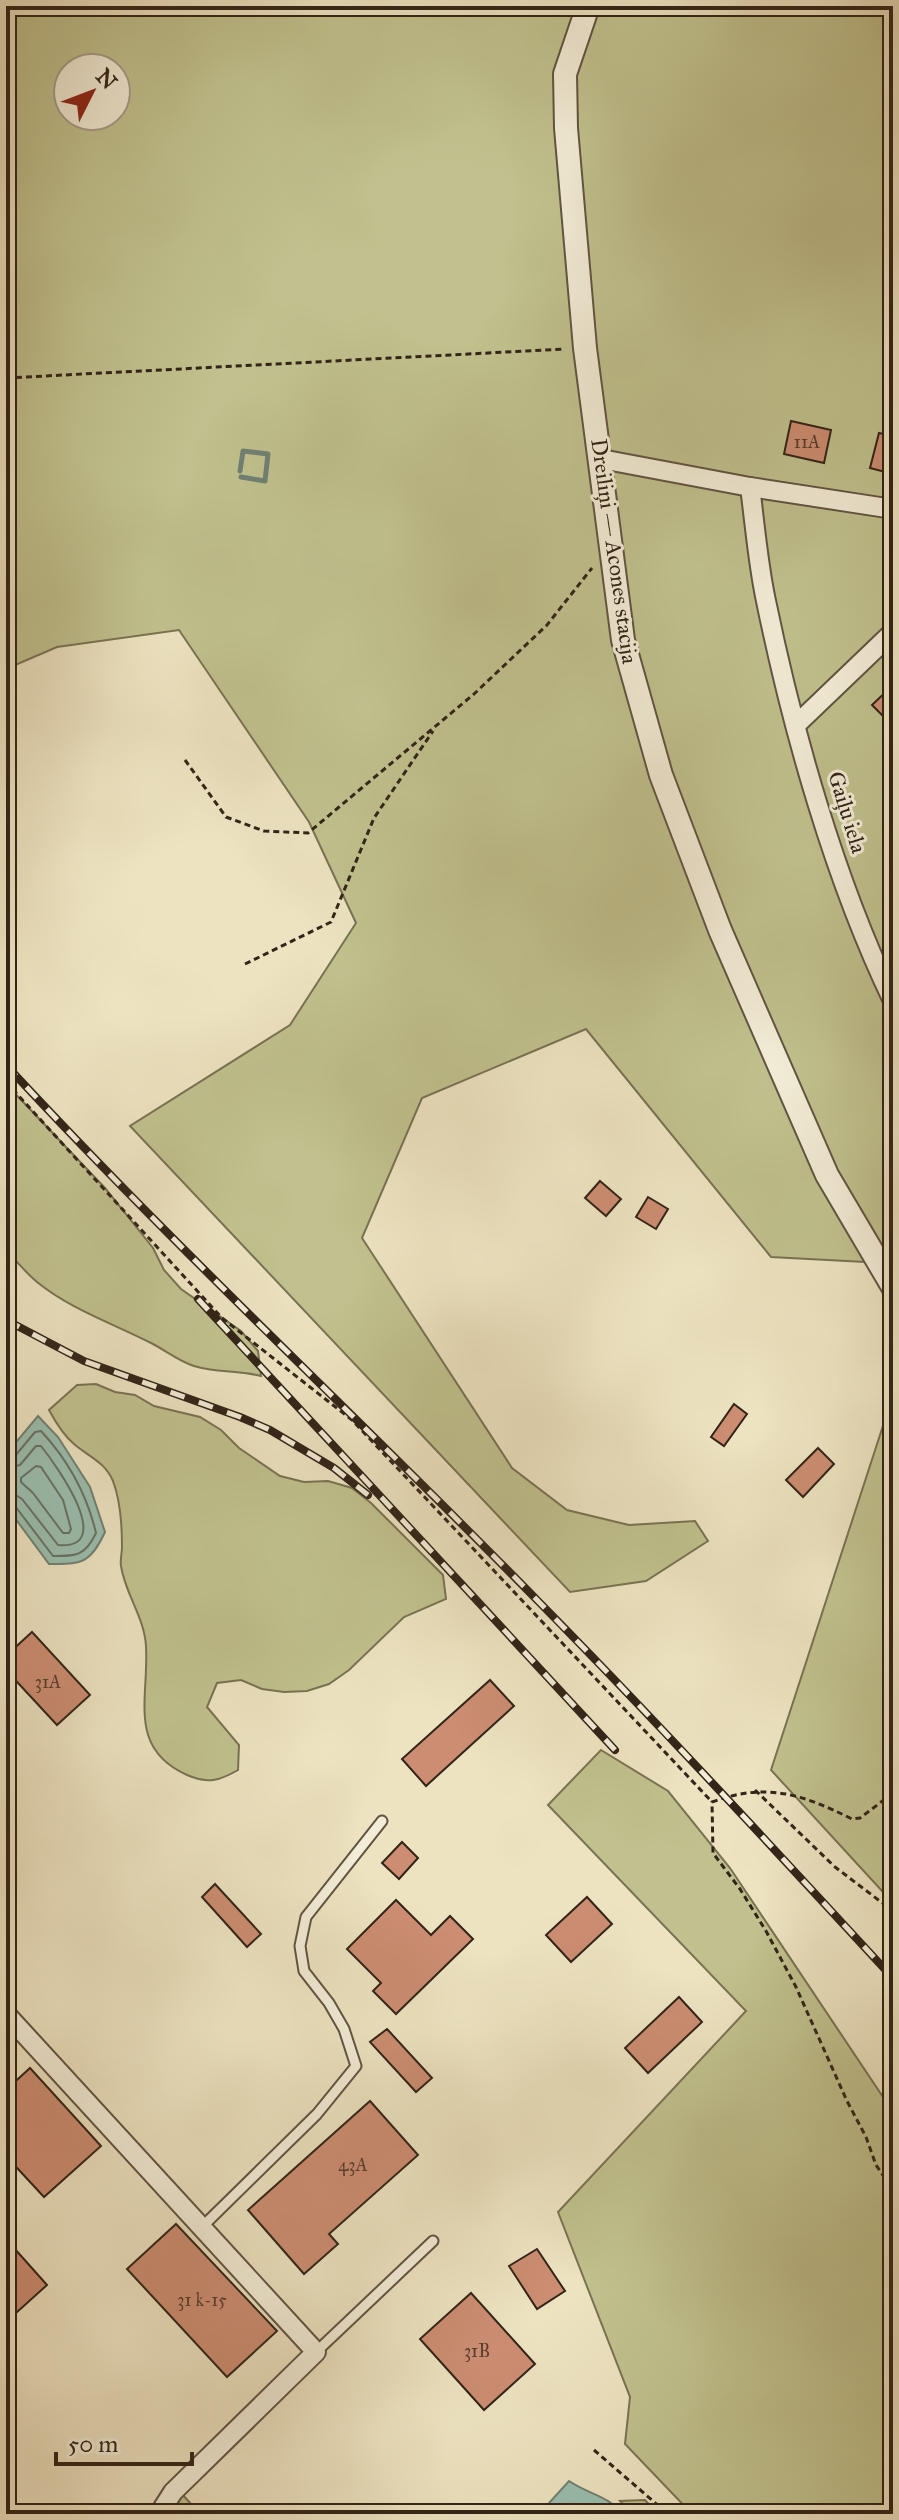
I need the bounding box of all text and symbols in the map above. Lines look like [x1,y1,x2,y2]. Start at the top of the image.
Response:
north arrow [52,52,132,132]
text: N [90,63,123,95]
house number: 11A [794,431,820,453]
street label: Dreiliņi — Acones stacija [585,437,644,666]
street label: Gaiļu iela [822,768,873,857]
house number: 31A [35,1671,61,1693]
house number: 43A [338,2154,368,2176]
house number: 31 k-15 [177,2289,227,2311]
house number: 31B [464,2340,490,2362]
scale bar [56,2416,192,2466]
text: 50 m [68,2429,118,2459]

